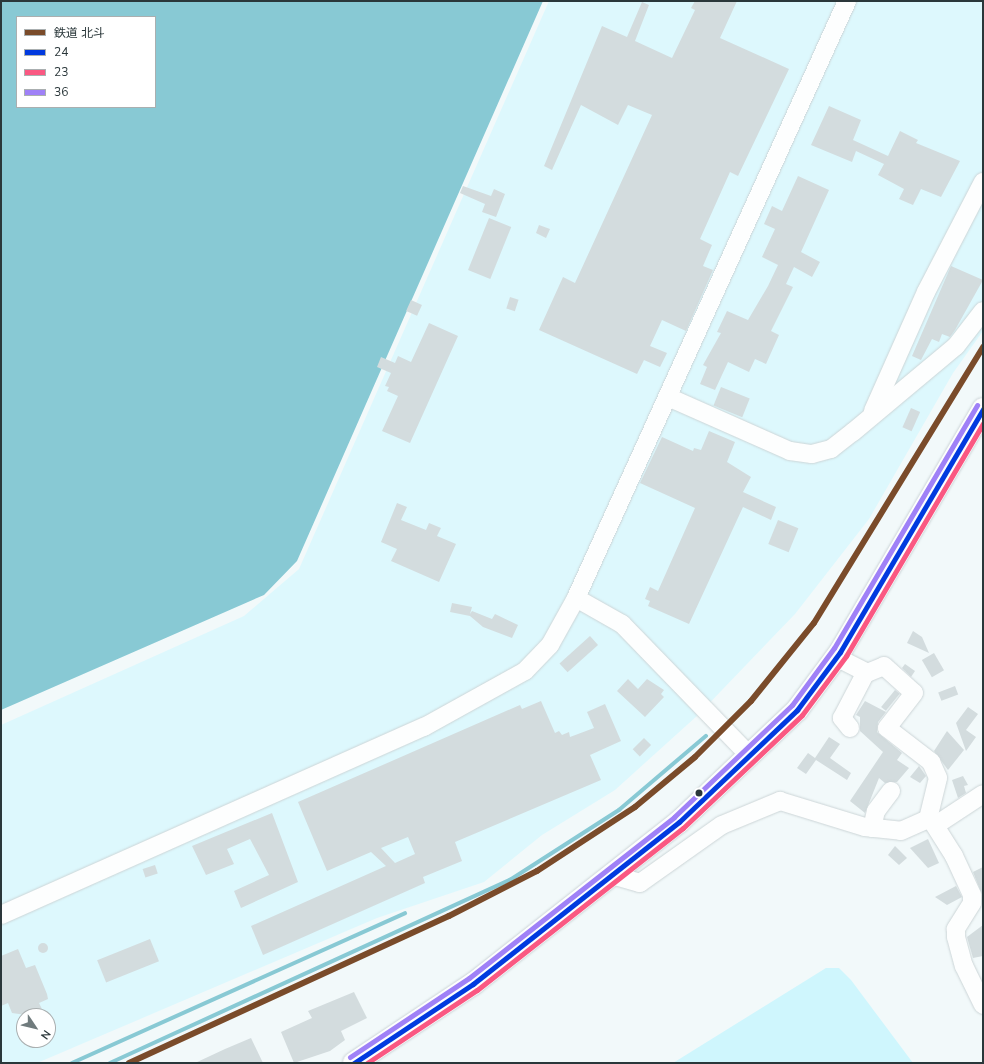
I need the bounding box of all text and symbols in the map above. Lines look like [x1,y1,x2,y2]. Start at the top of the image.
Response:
legend [16,16,156,108]
text: 鉄道 北斗 [54,25,105,41]
text: 24 [54,44,68,60]
text: 23 [54,64,68,80]
text: 36 [54,84,68,100]
unlabelled marker [694,788,704,798]
north arrow [16,1008,56,1048]
text: N [37,1027,54,1042]

